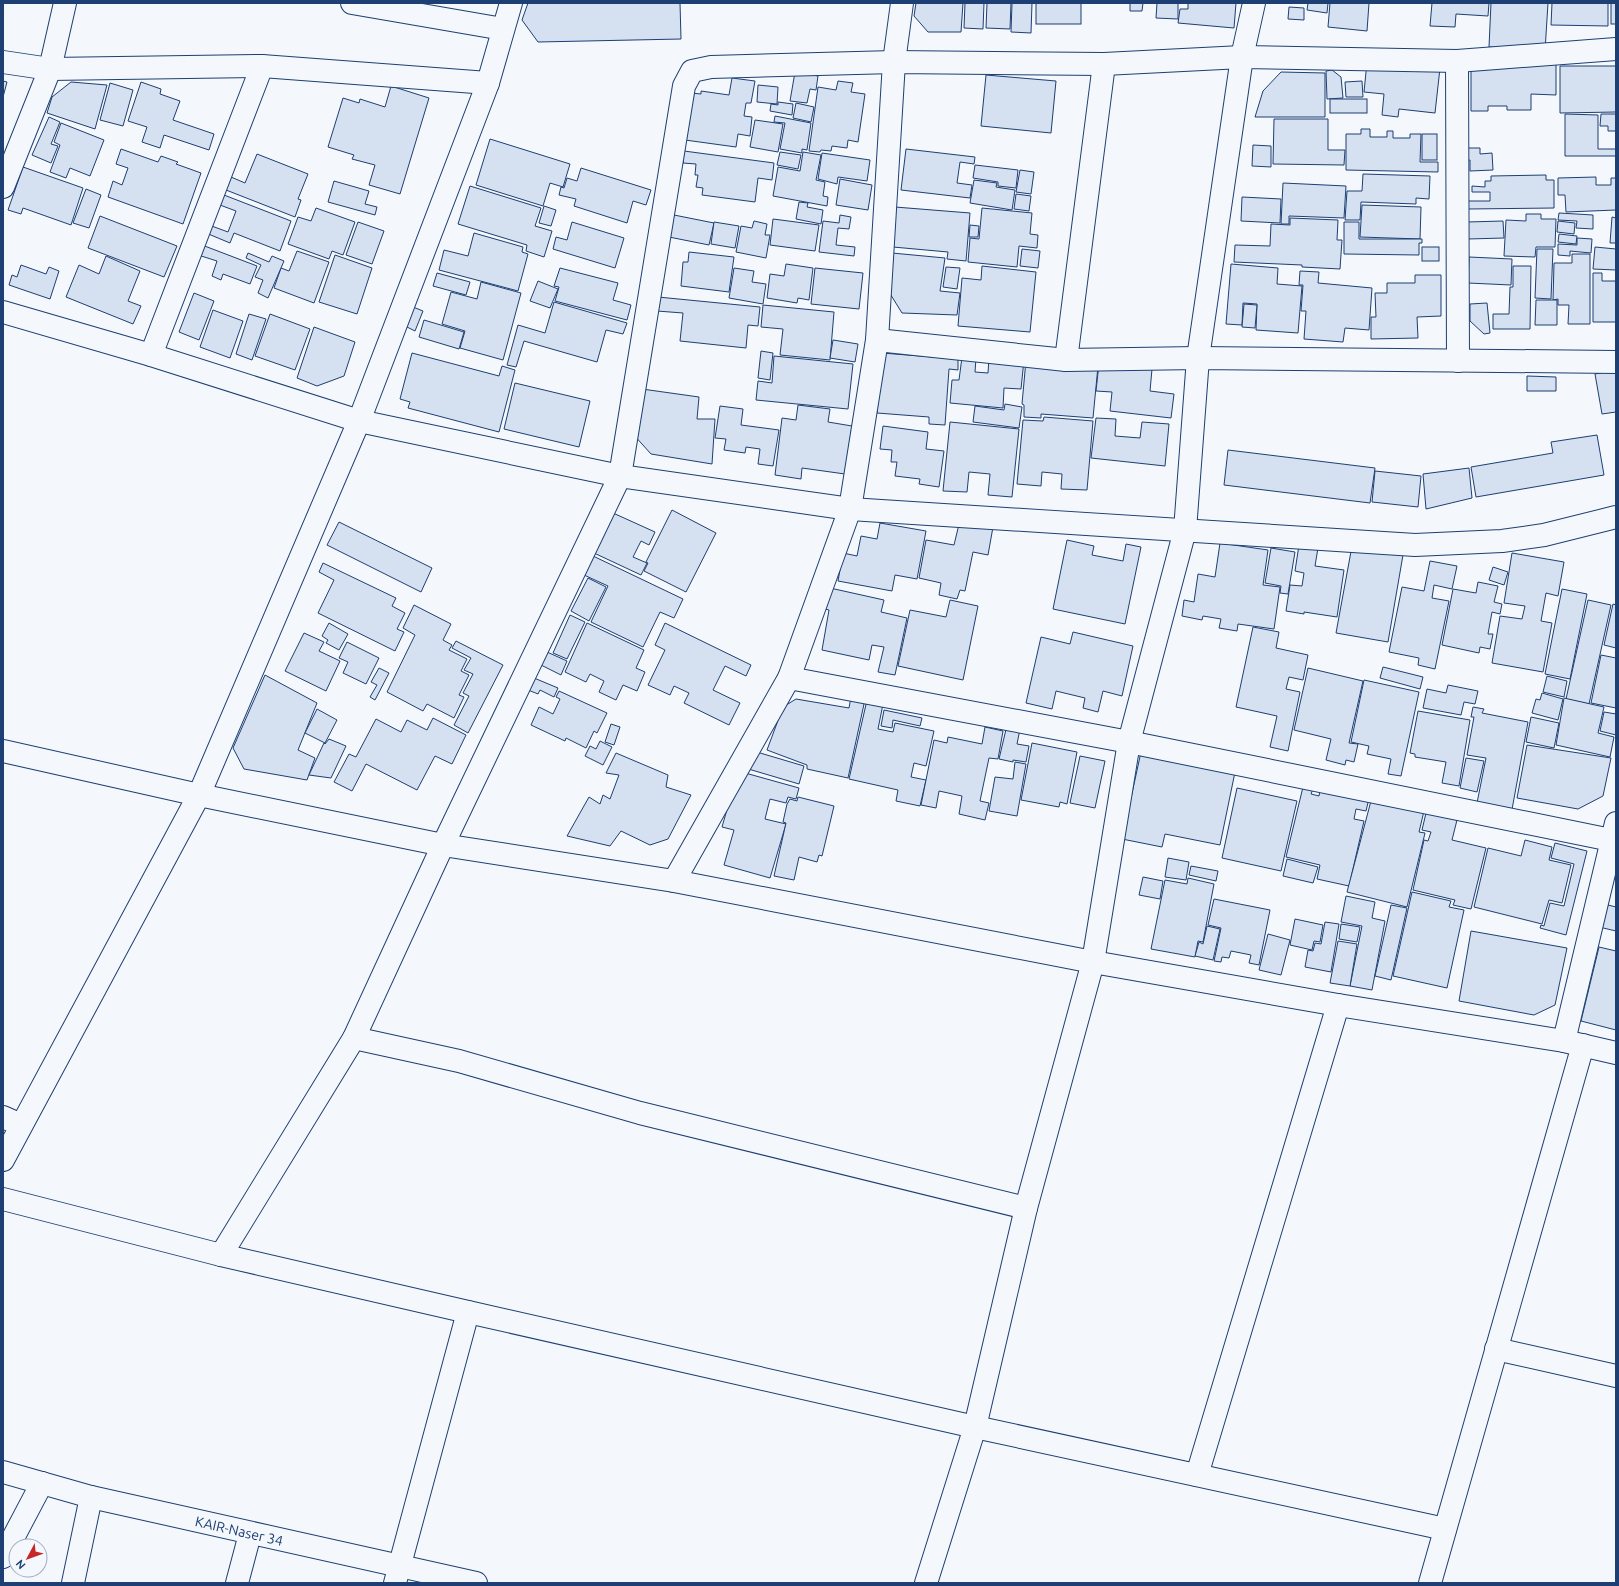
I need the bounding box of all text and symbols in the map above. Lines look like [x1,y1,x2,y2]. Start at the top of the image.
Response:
street label: KAIR-Naser 34 [193,1513,285,1549]
north arrow [8,1538,48,1578]
text: N [13,1558,28,1572]

